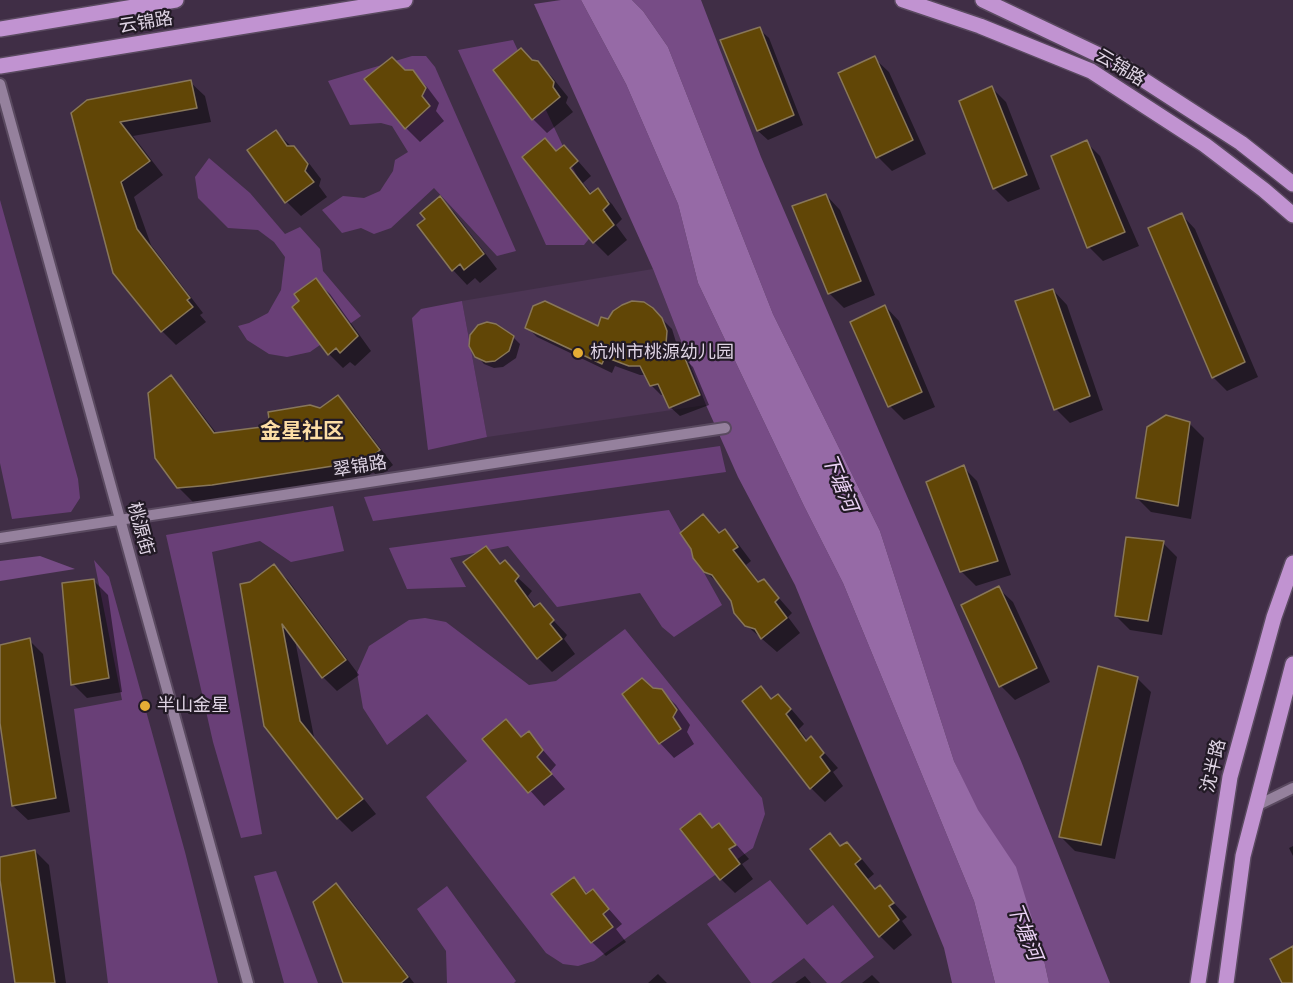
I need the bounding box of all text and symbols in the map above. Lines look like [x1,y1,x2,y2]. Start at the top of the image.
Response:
street label: 云锦路 [118,8,174,38]
street label: 云锦路 [1091,45,1149,91]
place label: 杭州市桃源幼儿园 [590,342,734,364]
marker: 杭州市桃源幼儿园 [571,346,585,360]
district label: 金星社区 [260,419,344,445]
water label: 下塘河 [816,451,862,515]
street label: 翠锦路 [332,452,388,482]
street label: 桃源街 [123,500,157,558]
place label: 半山金星 [157,695,229,717]
marker: 半山金星 [138,699,152,713]
street label: 沈半路 [1197,737,1231,795]
water label: 下塘河 [1002,900,1046,964]

